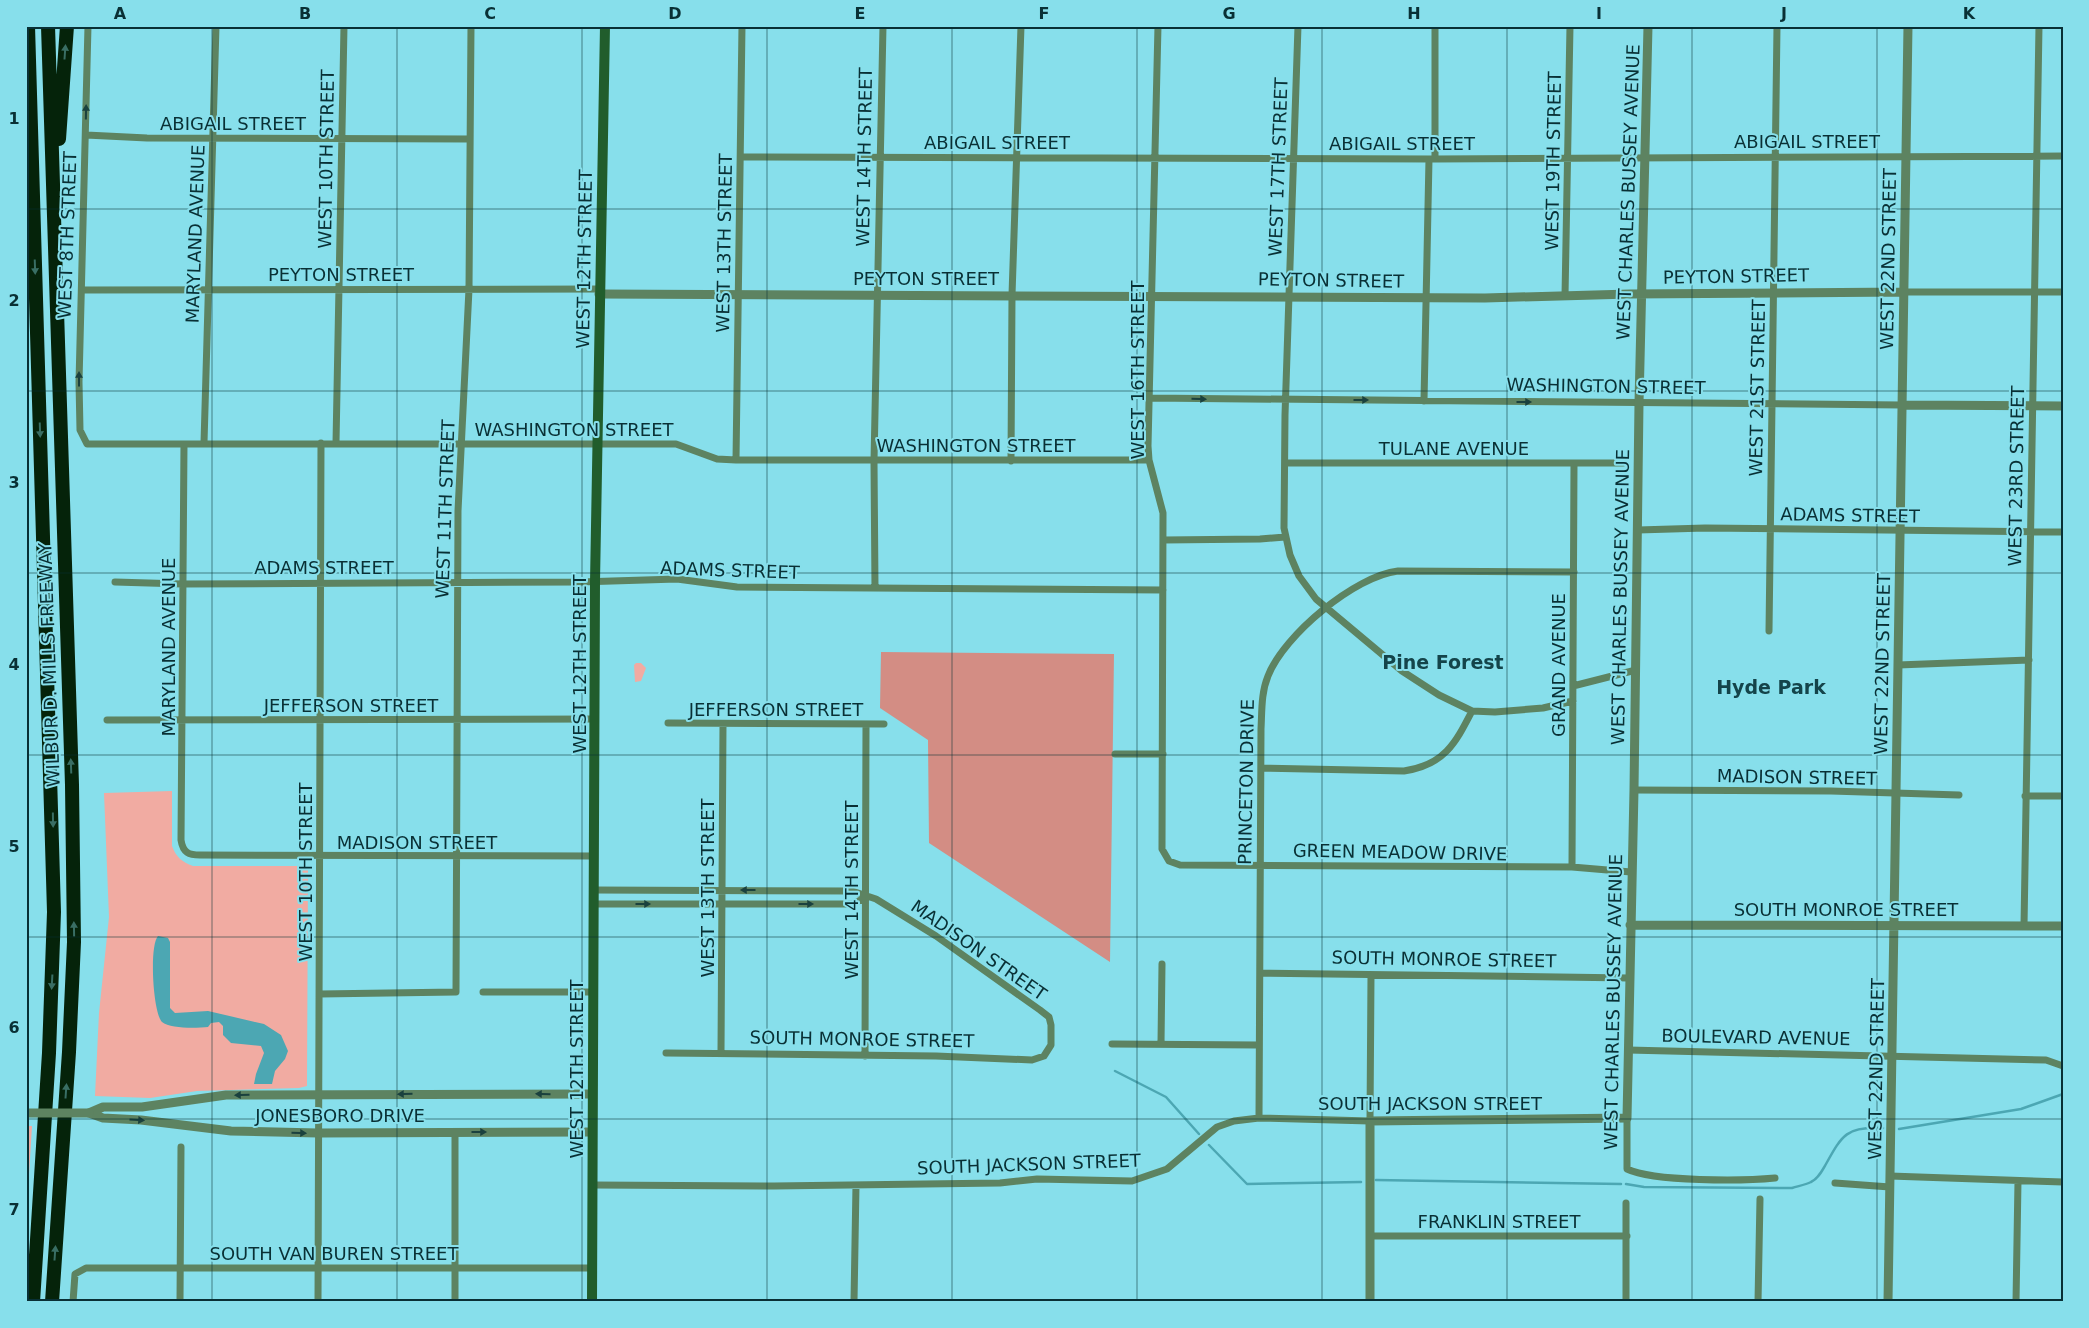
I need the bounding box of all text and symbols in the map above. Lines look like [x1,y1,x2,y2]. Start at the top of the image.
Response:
text: A [114,4,127,23]
text: B [299,4,311,23]
text: C [484,4,496,23]
text: D [668,4,682,23]
text: E [855,4,865,23]
text: F [1039,4,1049,23]
text: G [1222,4,1236,23]
text: H [1407,4,1421,23]
text: I [1596,4,1602,23]
text: J [1780,4,1787,23]
text: K [1963,4,1976,23]
one-way arrow [61,43,69,59]
street label: WEST CHARLES BUSSEY AVENUE [1612,44,1644,340]
street label: WEST 14TH STREET [852,66,876,247]
street label: WEST 10TH STREET [314,68,338,249]
street label: WEST 19TH STREET [1541,70,1565,251]
street label: WEST 17TH STREET [1264,76,1292,257]
one-way arrow [82,104,90,120]
text: 1 [8,109,20,128]
street label: ABIGAIL STREET [160,113,307,134]
street label: ABIGAIL STREET [1734,131,1881,152]
street label: ABIGAIL STREET [924,132,1071,153]
street label: ABIGAIL STREET [1329,133,1476,154]
street label: MARYLAND AVENUE [181,144,209,324]
street label: WEST 8TH STREET [54,150,80,319]
street label: WEST 13TH STREET [712,152,736,333]
street label: WEST 22ND STREET [1876,167,1900,350]
street label: WEST 12TH STREET [572,168,596,349]
one-way arrow [32,260,40,276]
street label: PEYTON STREET [268,264,415,285]
street label: PEYTON STREET [1663,264,1810,288]
street label: PEYTON STREET [853,268,1000,289]
street label: PEYTON STREET [1258,268,1405,292]
street label: WEST 16TH STREET [1127,279,1148,460]
text: 2 [8,291,20,310]
street label: WEST 21ST STREET [1745,298,1769,477]
one-way arrow [75,371,83,387]
street label: WASHINGTON STREET [1506,374,1707,398]
street label: WEST 23RD STREET [2004,384,2028,567]
one-way arrow [1191,395,1207,403]
one-way arrow [1353,396,1369,404]
one-way arrow [1516,398,1532,406]
street label: WEST 11TH STREET [431,418,459,599]
street label: WASHINGTON STREET [474,419,675,440]
one-way arrow [37,422,45,438]
street label: WASHINGTON STREET [876,435,1077,456]
street label: TULANE AVENUE [1378,438,1529,459]
street label: WEST CHARLES BUSSEY AVENUE [1607,449,1633,745]
text: 3 [8,473,20,492]
street label: ADAMS STREET [1780,503,1921,527]
street label: WILBUR D. MILLS FREEWAY [34,541,64,788]
street label: ADAMS STREET [254,557,395,578]
street label: ADAMS STREET [660,557,801,583]
street label: MARYLAND AVENUE [158,558,179,736]
street label: WEST 22ND STREET [1870,572,1894,755]
street label: WEST 12TH STREET [569,573,590,754]
street label: GRAND AVENUE [1548,593,1569,737]
district label: Pine Forest [1382,651,1504,673]
text: 4 [8,655,20,674]
district label: Hyde Park [1716,676,1826,698]
street label: JEFFERSON STREET [263,695,439,716]
street label: JEFFERSON STREET [688,699,864,720]
street label: PRINCETON DRIVE [1234,699,1258,865]
one-way arrow [67,758,75,774]
street label: MADISON STREET [1717,765,1878,789]
street label: WEST 10TH STREET [295,781,316,962]
street label: WEST 13TH STREET [697,797,718,978]
street label: WEST 14TH STREET [841,799,862,980]
one-way arrow [49,812,57,828]
street label: MADISON STREET [337,832,498,853]
text: 5 [8,837,20,856]
street label: GREEN MEADOW DRIVE [1293,840,1507,864]
street label: WEST CHARLES BUSSEY AVENUE [1600,854,1626,1150]
one-way arrow [740,886,756,894]
street label: MADISON STREET [907,895,1052,1005]
street label: SOUTH MONROE STREET [1734,899,1959,920]
one-way arrow [635,900,651,908]
one-way arrow [798,900,814,908]
one-way arrow [69,920,77,936]
street label: SOUTH MONROE STREET [1332,947,1557,971]
one-way arrow [48,974,56,990]
street label: WEST 22ND STREET [1864,977,1888,1160]
street label: WEST 12TH STREET [566,978,587,1159]
text: 6 [8,1018,20,1037]
street label: BOULEVARD AVENUE [1661,1025,1851,1049]
street label: SOUTH MONROE STREET [750,1027,975,1051]
one-way arrow [63,1083,71,1099]
one-way arrow [397,1090,413,1098]
one-way arrow [535,1090,551,1098]
one-way arrow [234,1091,250,1099]
street label: SOUTH JACKSON STREET [1318,1093,1543,1114]
street label: JONESBORO DRIVE [254,1105,425,1126]
one-way arrow [129,1116,145,1124]
one-way arrow [471,1128,487,1136]
one-way arrow [291,1129,307,1137]
street label: SOUTH JACKSON STREET [917,1150,1142,1178]
text: 7 [8,1200,20,1219]
street label: FRANKLIN STREET [1418,1211,1581,1232]
street label: SOUTH VAN BUREN STREET [210,1243,459,1264]
one-way arrow [51,1245,59,1261]

